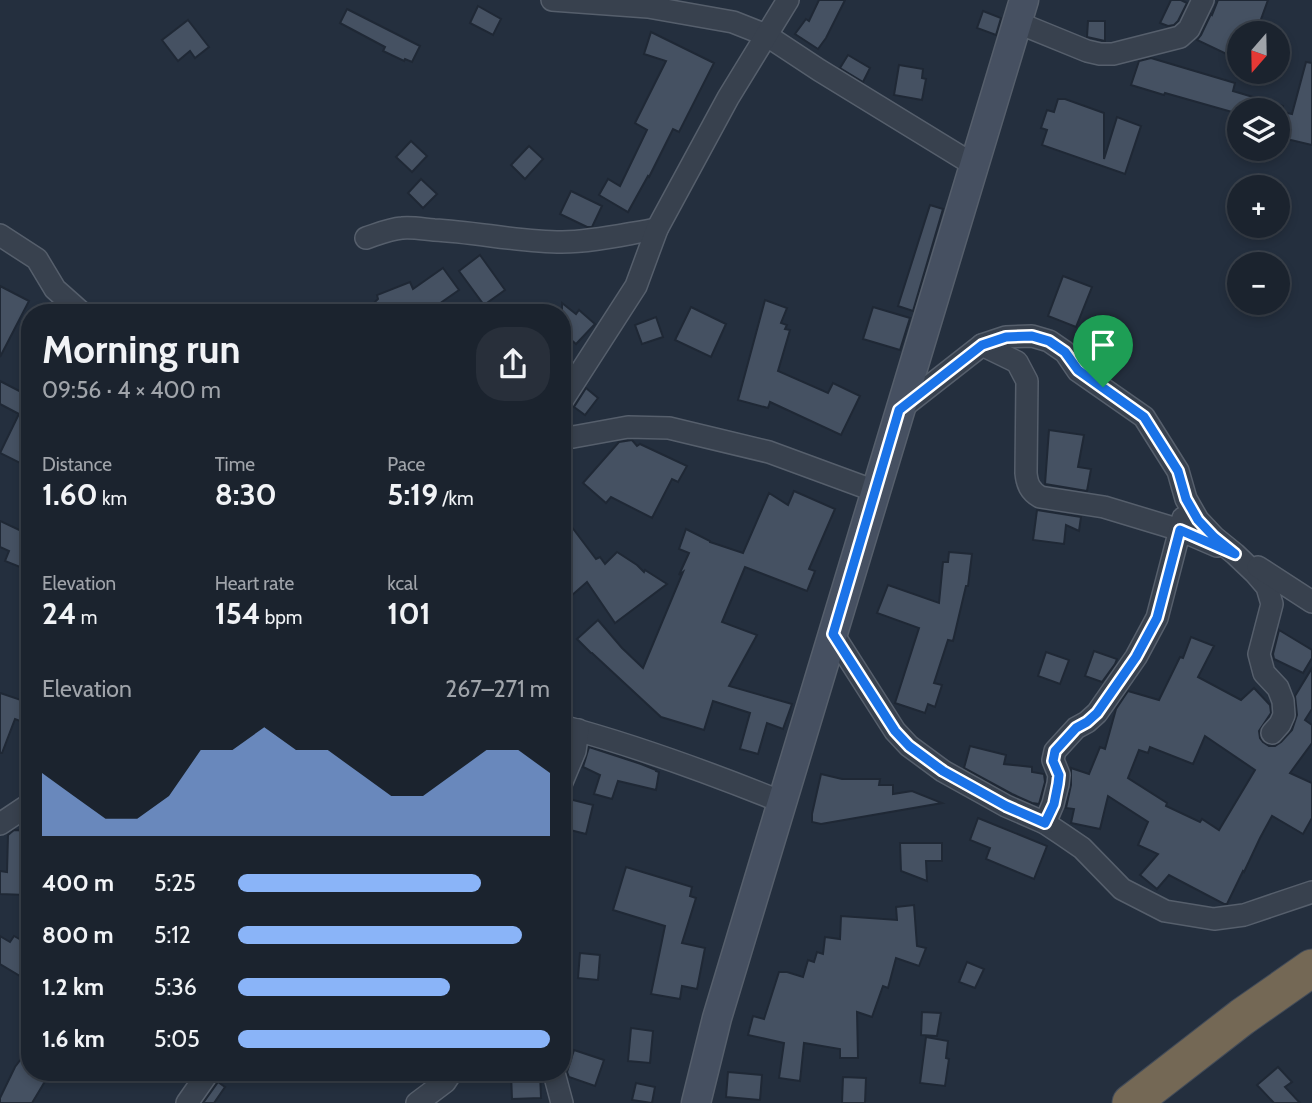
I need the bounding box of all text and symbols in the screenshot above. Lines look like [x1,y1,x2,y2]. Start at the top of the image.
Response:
north arrow [1227,21,1290,84]
map controls [1227,21,1290,315]
button: layers [1227,98,1290,161]
button: + [1227,175,1290,238]
button: − [1227,252,1290,315]
pin [1073,315,1133,387]
text: Morning run [42,326,241,373]
icon: arrive [1084,326,1122,364]
button: share [476,327,550,401]
text: 09:56 · 4 × 400 m [42,376,221,404]
text: Distance [42,453,112,476]
text: Time [215,453,255,476]
text: Pace [387,453,425,476]
text: 1.60 [42,476,98,513]
text: 8:30 [215,476,277,513]
text: 5:19 [387,476,438,513]
text: km [98,487,127,510]
text: /km [438,487,474,510]
text: Elevation [42,572,116,595]
text: Heart rate [215,572,294,595]
text: kcal [387,572,418,595]
text: 24 [42,595,77,632]
text: 154 [215,595,260,632]
text: 101 [387,595,431,632]
text: m [77,606,97,629]
text: bpm [260,606,303,629]
text: Elevation [42,675,132,703]
text: 267–271 m [445,675,550,703]
text: 400 m [42,869,114,897]
text: 5:25 [154,869,196,897]
text: 800 m [42,921,114,949]
text: 5:12 [154,921,191,949]
text: 1.2 km [42,973,104,1001]
text: 5:36 [154,973,197,1001]
text: 1.6 km [42,1025,105,1053]
text: 5:05 [154,1025,200,1053]

